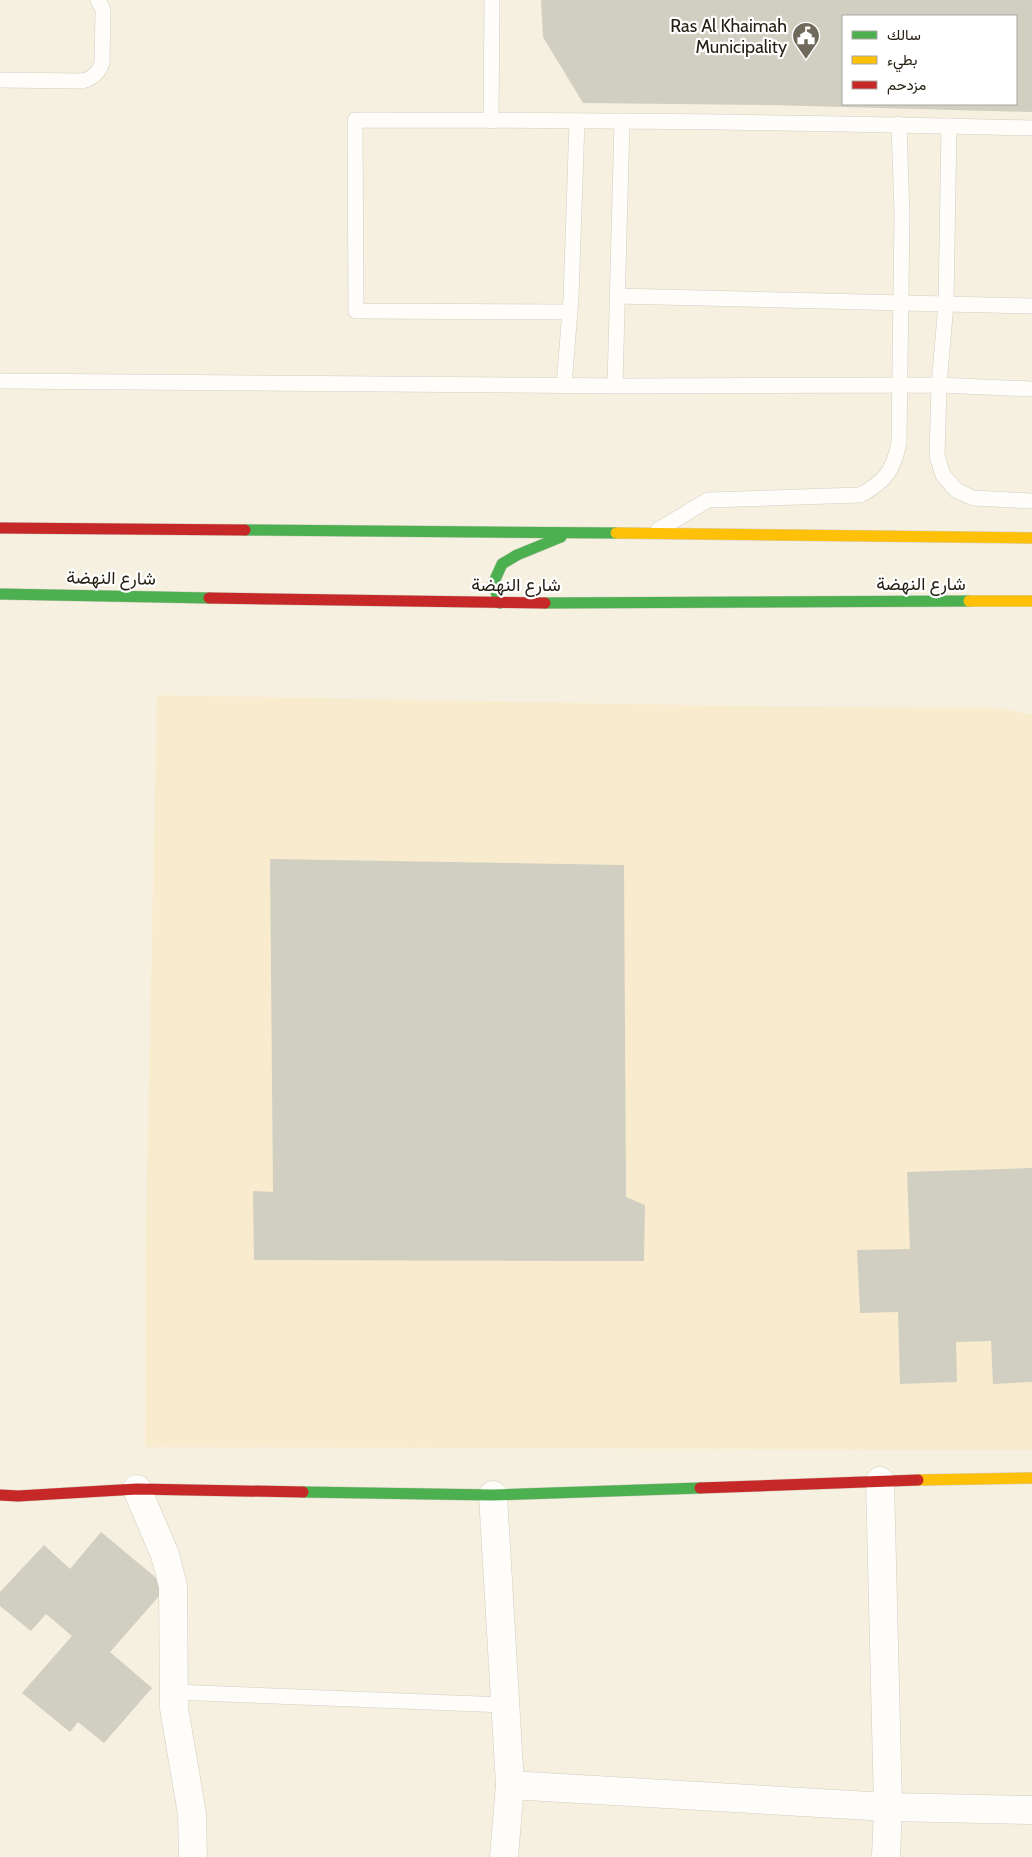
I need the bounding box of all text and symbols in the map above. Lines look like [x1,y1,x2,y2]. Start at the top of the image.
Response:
place label: Ras Al Khaimah Municipality [670,15,787,58]
legend [842,15,1017,105]
public building icon: Ras Al Khaimah Municipality [791,21,821,60]
text: سالك [887,26,921,44]
text: بطيء [887,51,917,73]
text: مزدحم [887,76,926,95]
street label: شارع النهضة [66,566,156,591]
street label: شارع النهضة [876,573,966,596]
street label: شارع النهضة [471,574,561,597]

